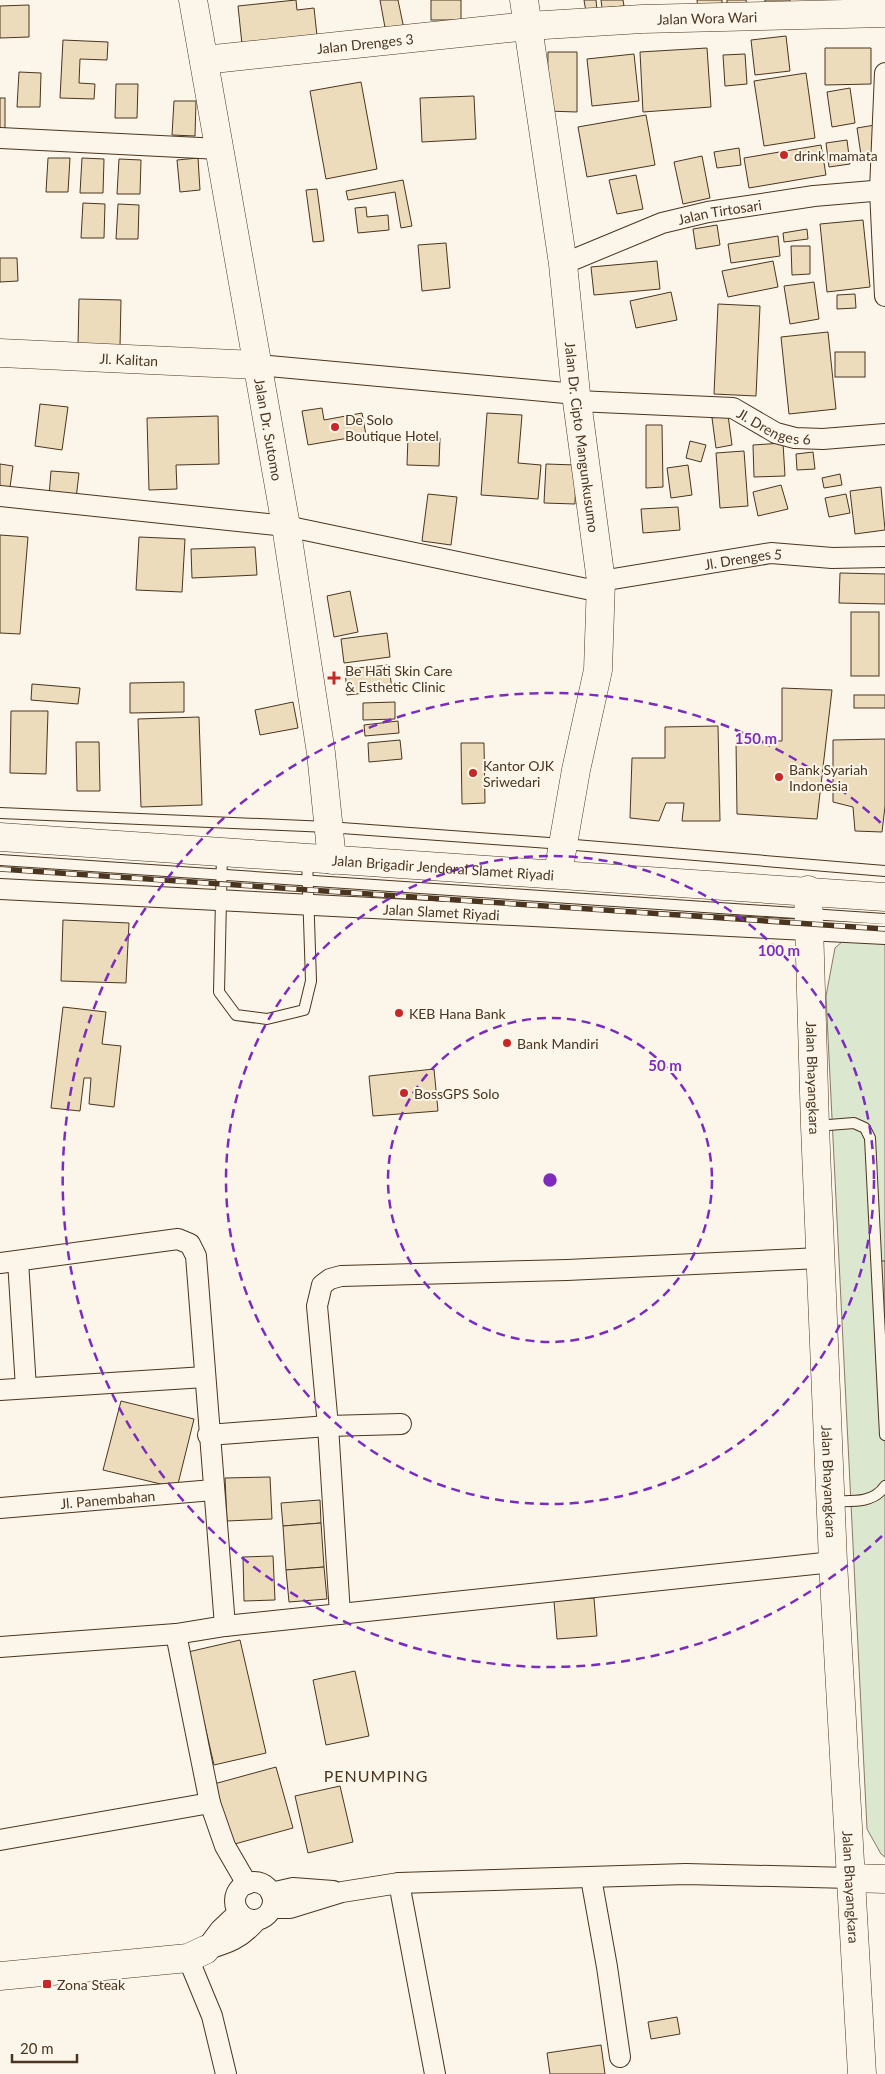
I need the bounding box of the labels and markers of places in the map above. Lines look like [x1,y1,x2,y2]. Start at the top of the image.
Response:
place label: drink mamata [794,147,878,164]
marker: drink mamata [778,149,790,161]
place label: De Solo Boutique Hotel [345,411,439,444]
marker: De Solo Boutique Hotel [329,421,341,433]
place label: Be Hati Skin Care & Esthetic Clinic [345,662,452,695]
marker: Be Hati Skin Care & Esthetic Clinic [327,671,341,685]
place label: Kantor OJK Sriwedari [483,757,555,790]
place label: Bank Syariah Indonesia [789,761,868,794]
marker: Kantor OJK Sriwedari [467,767,479,779]
marker: Bank Syariah Indonesia [773,771,785,783]
place label: KEB Hana Bank [409,1005,506,1022]
marker: KEB Hana Bank [393,1007,405,1019]
place label: Bank Mandiri [517,1035,599,1052]
marker: Bank Mandiri [501,1037,513,1049]
place label: BossGPS Solo [414,1085,499,1102]
marker: BossGPS Solo [398,1087,410,1099]
centre of rings [541,1171,559,1189]
place label: Zona Steak [57,1976,126,1993]
marker: Zona Steak [41,1978,53,1990]

